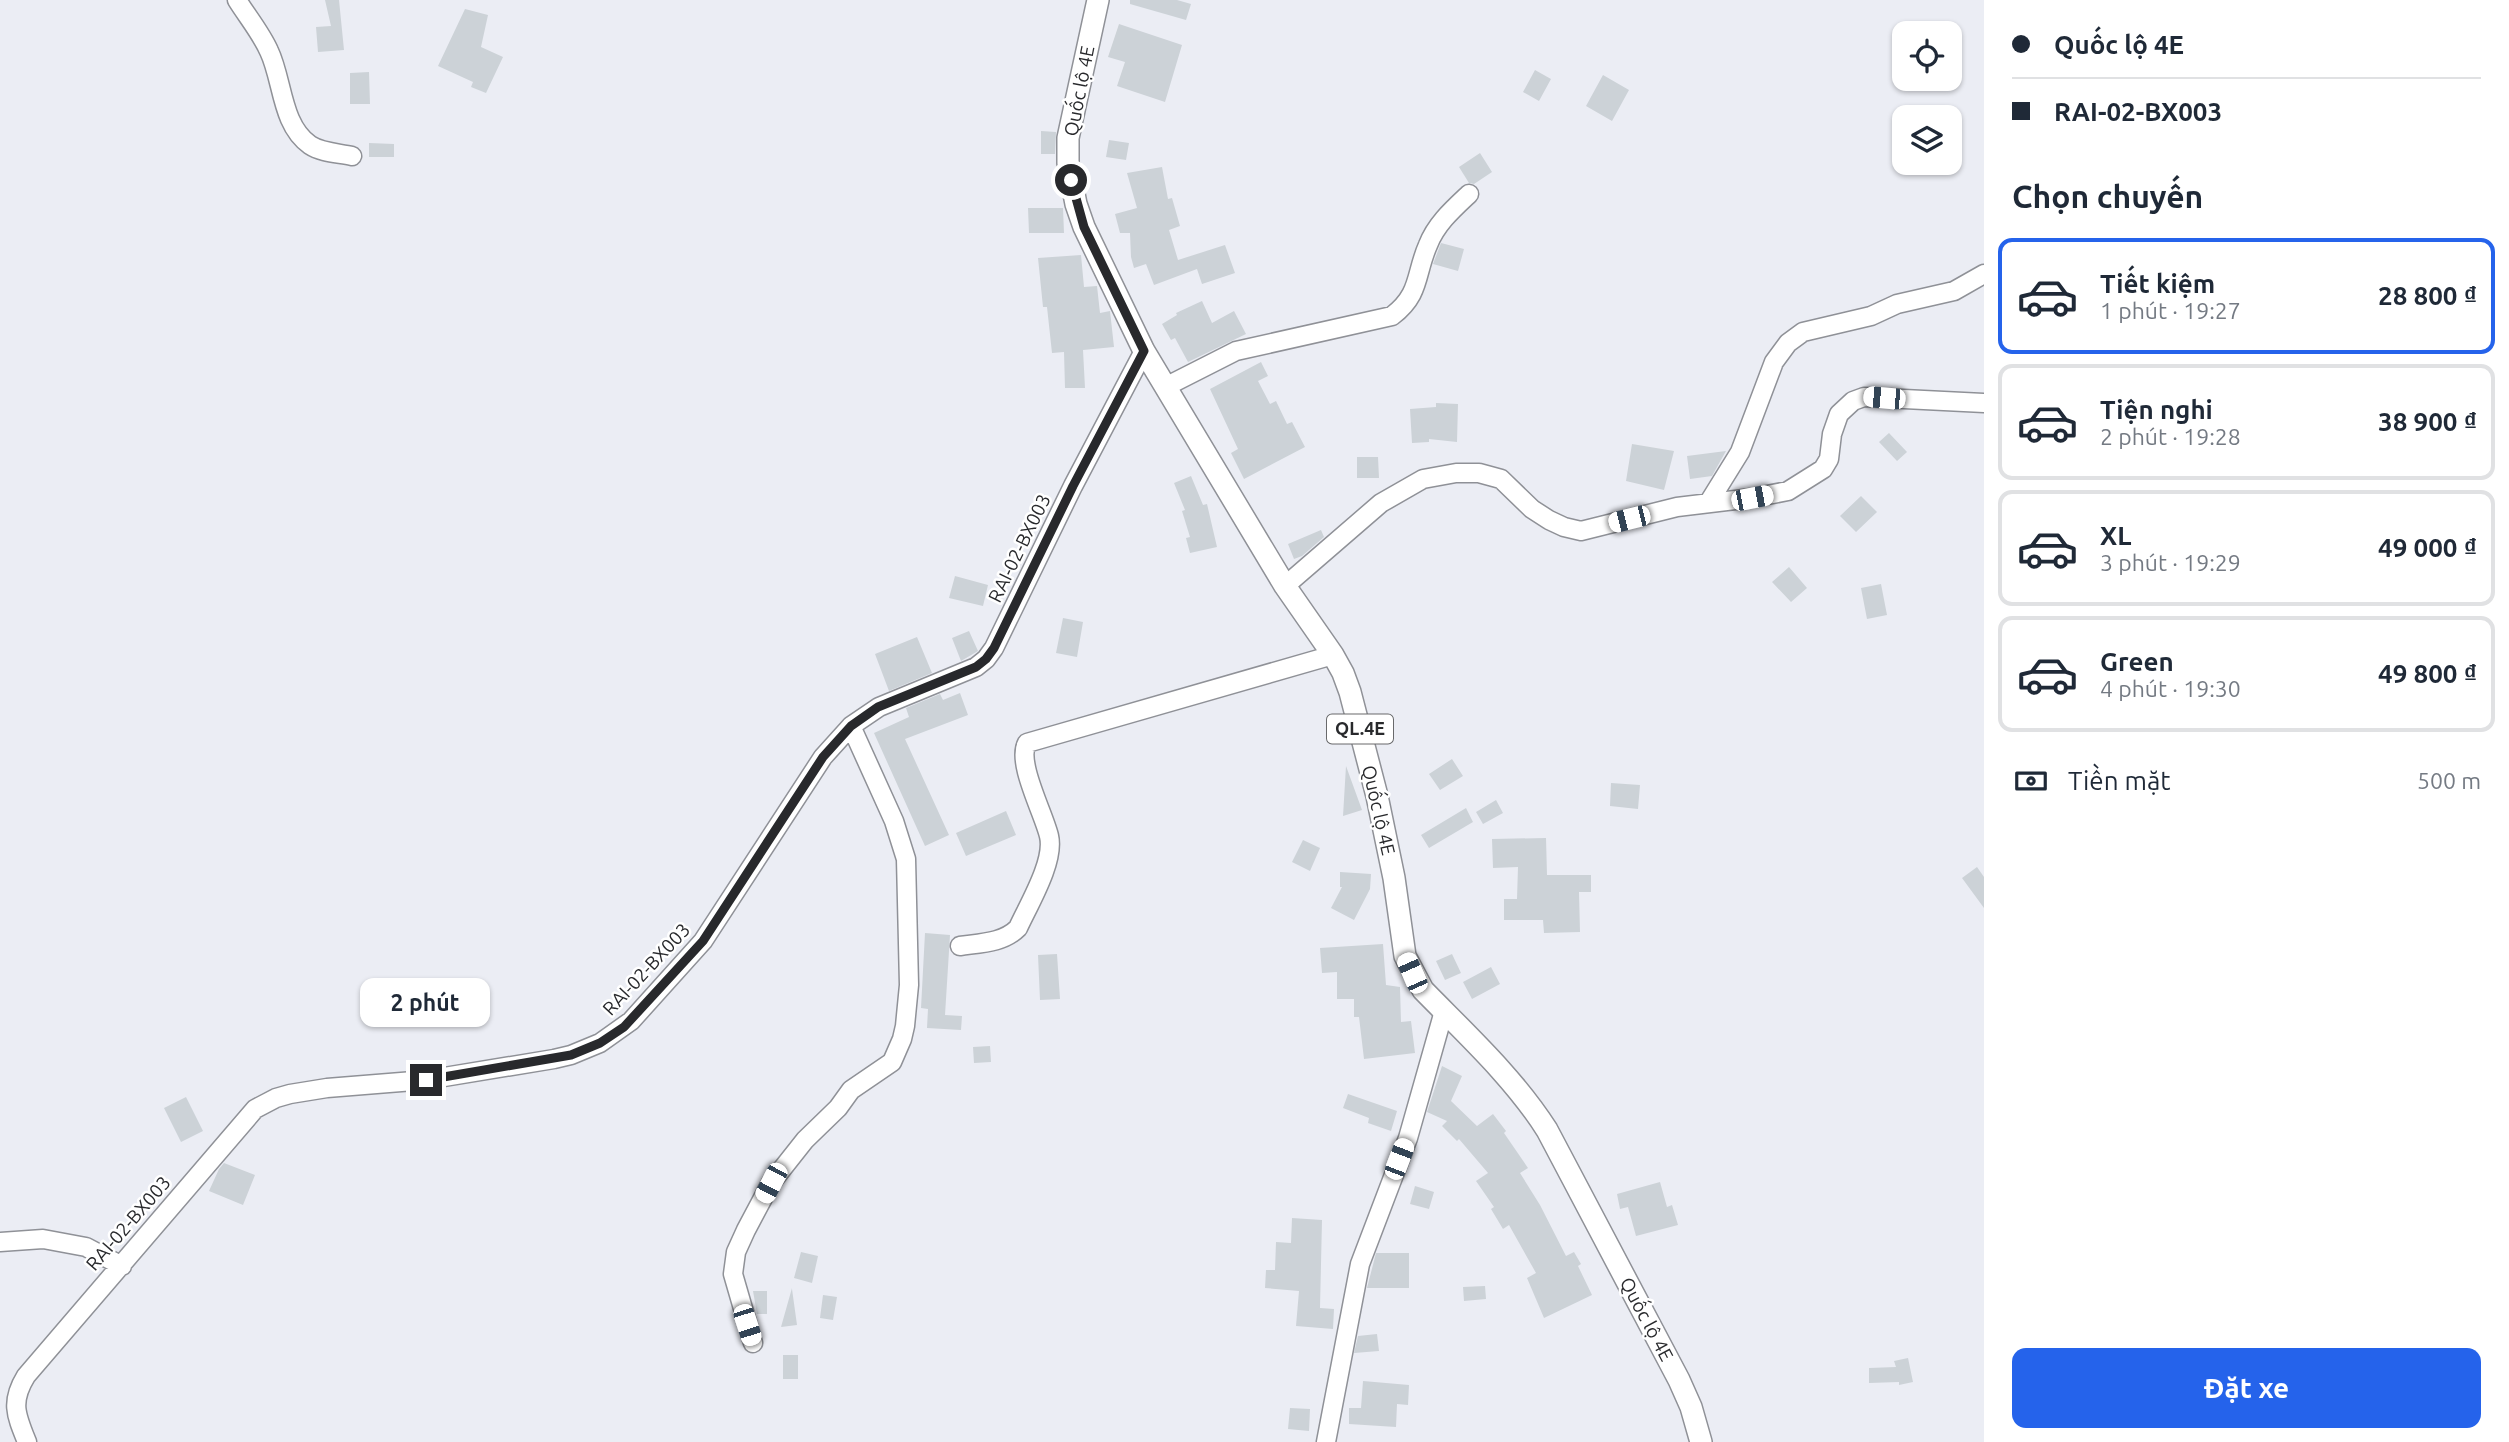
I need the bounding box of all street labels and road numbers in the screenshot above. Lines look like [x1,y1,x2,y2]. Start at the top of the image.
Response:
street label: Quốc lộ 4E [1058,44,1099,138]
street label: RAI-02-BX003 [983,490,1055,606]
road number: QL.4E [1327,714,1393,744]
street label: Quốc lộ 4E [1358,762,1402,857]
street label: RAI-02-BX003 [598,918,694,1020]
street label: RAI-02-BX003 [81,1171,175,1275]
street label: Quốc lộ 4E [1616,1273,1680,1365]

